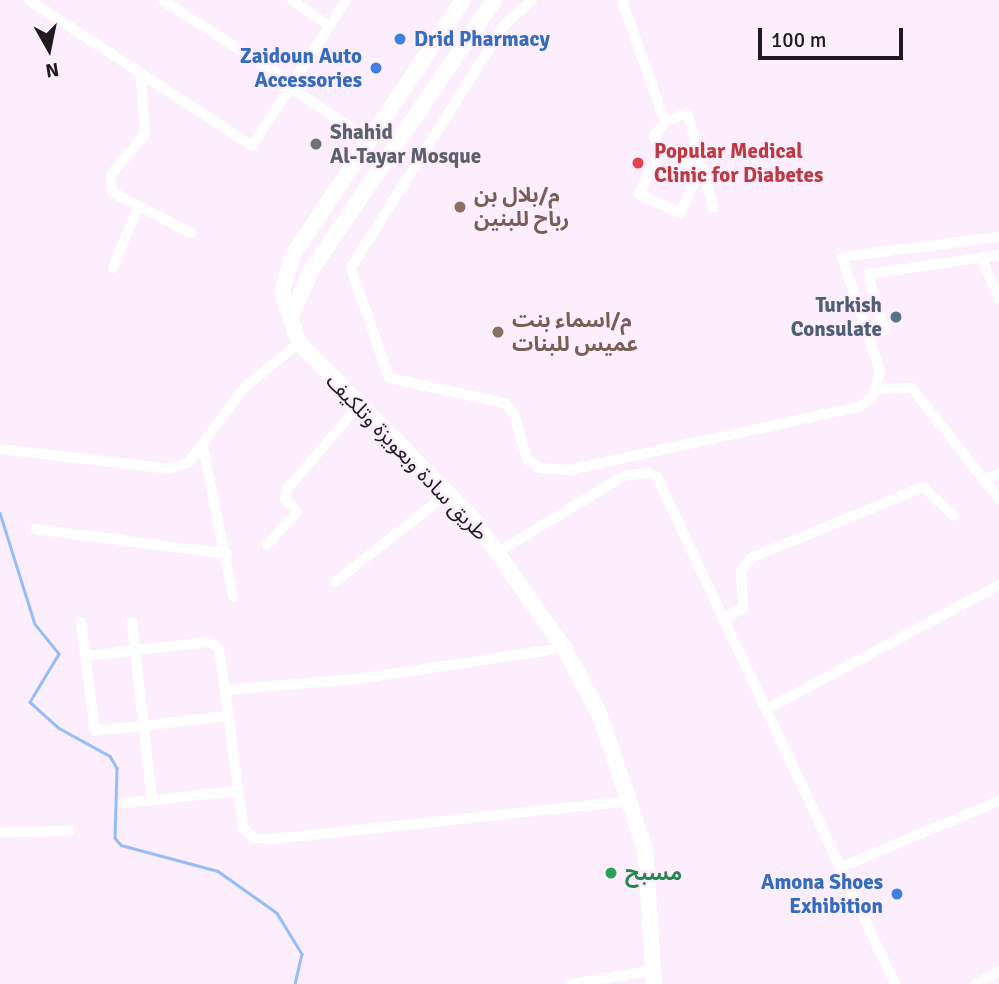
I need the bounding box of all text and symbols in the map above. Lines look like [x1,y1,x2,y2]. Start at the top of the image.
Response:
north arrow [14,14,84,84]
scale bar [761,14,906,58]
place label: Drid Pharmacy [414,26,550,52]
text: 100 m [771,27,826,53]
marker: Drid Pharmacy [392,31,408,47]
place label: Zaidoun Auto Accessories [240,43,362,93]
text: N [44,57,61,83]
marker: Zaidoun Auto Accessories [368,60,384,76]
place label: Shahid Al-Tayar Mosque [330,119,481,169]
marker: Shahid Al-Tayar Mosque [308,136,324,152]
place label: Popular Medical Clinic for Diabetes [654,138,823,188]
marker: Popular Medical Clinic for Diabetes [628,153,648,173]
place label: م/بلال بن رباح للبنين [474,182,569,232]
marker: م/بلال بن رباح للبنين [452,199,468,215]
place label: Turkish Consulate [791,292,882,342]
place label: م/اسماء بنت عميس للبنات [512,307,638,357]
marker: Turkish Consulate [888,309,904,325]
marker: م/اسماء بنت عميس للبنات [490,324,506,340]
street label: طريق سادة وبعويزة وتلكيف [321,368,493,546]
place label: مسبح [625,860,682,886]
marker: مسبح [603,865,619,881]
place label: Amona Shoes Exhibition [761,869,883,919]
marker: Amona Shoes Exhibition [889,886,905,902]

